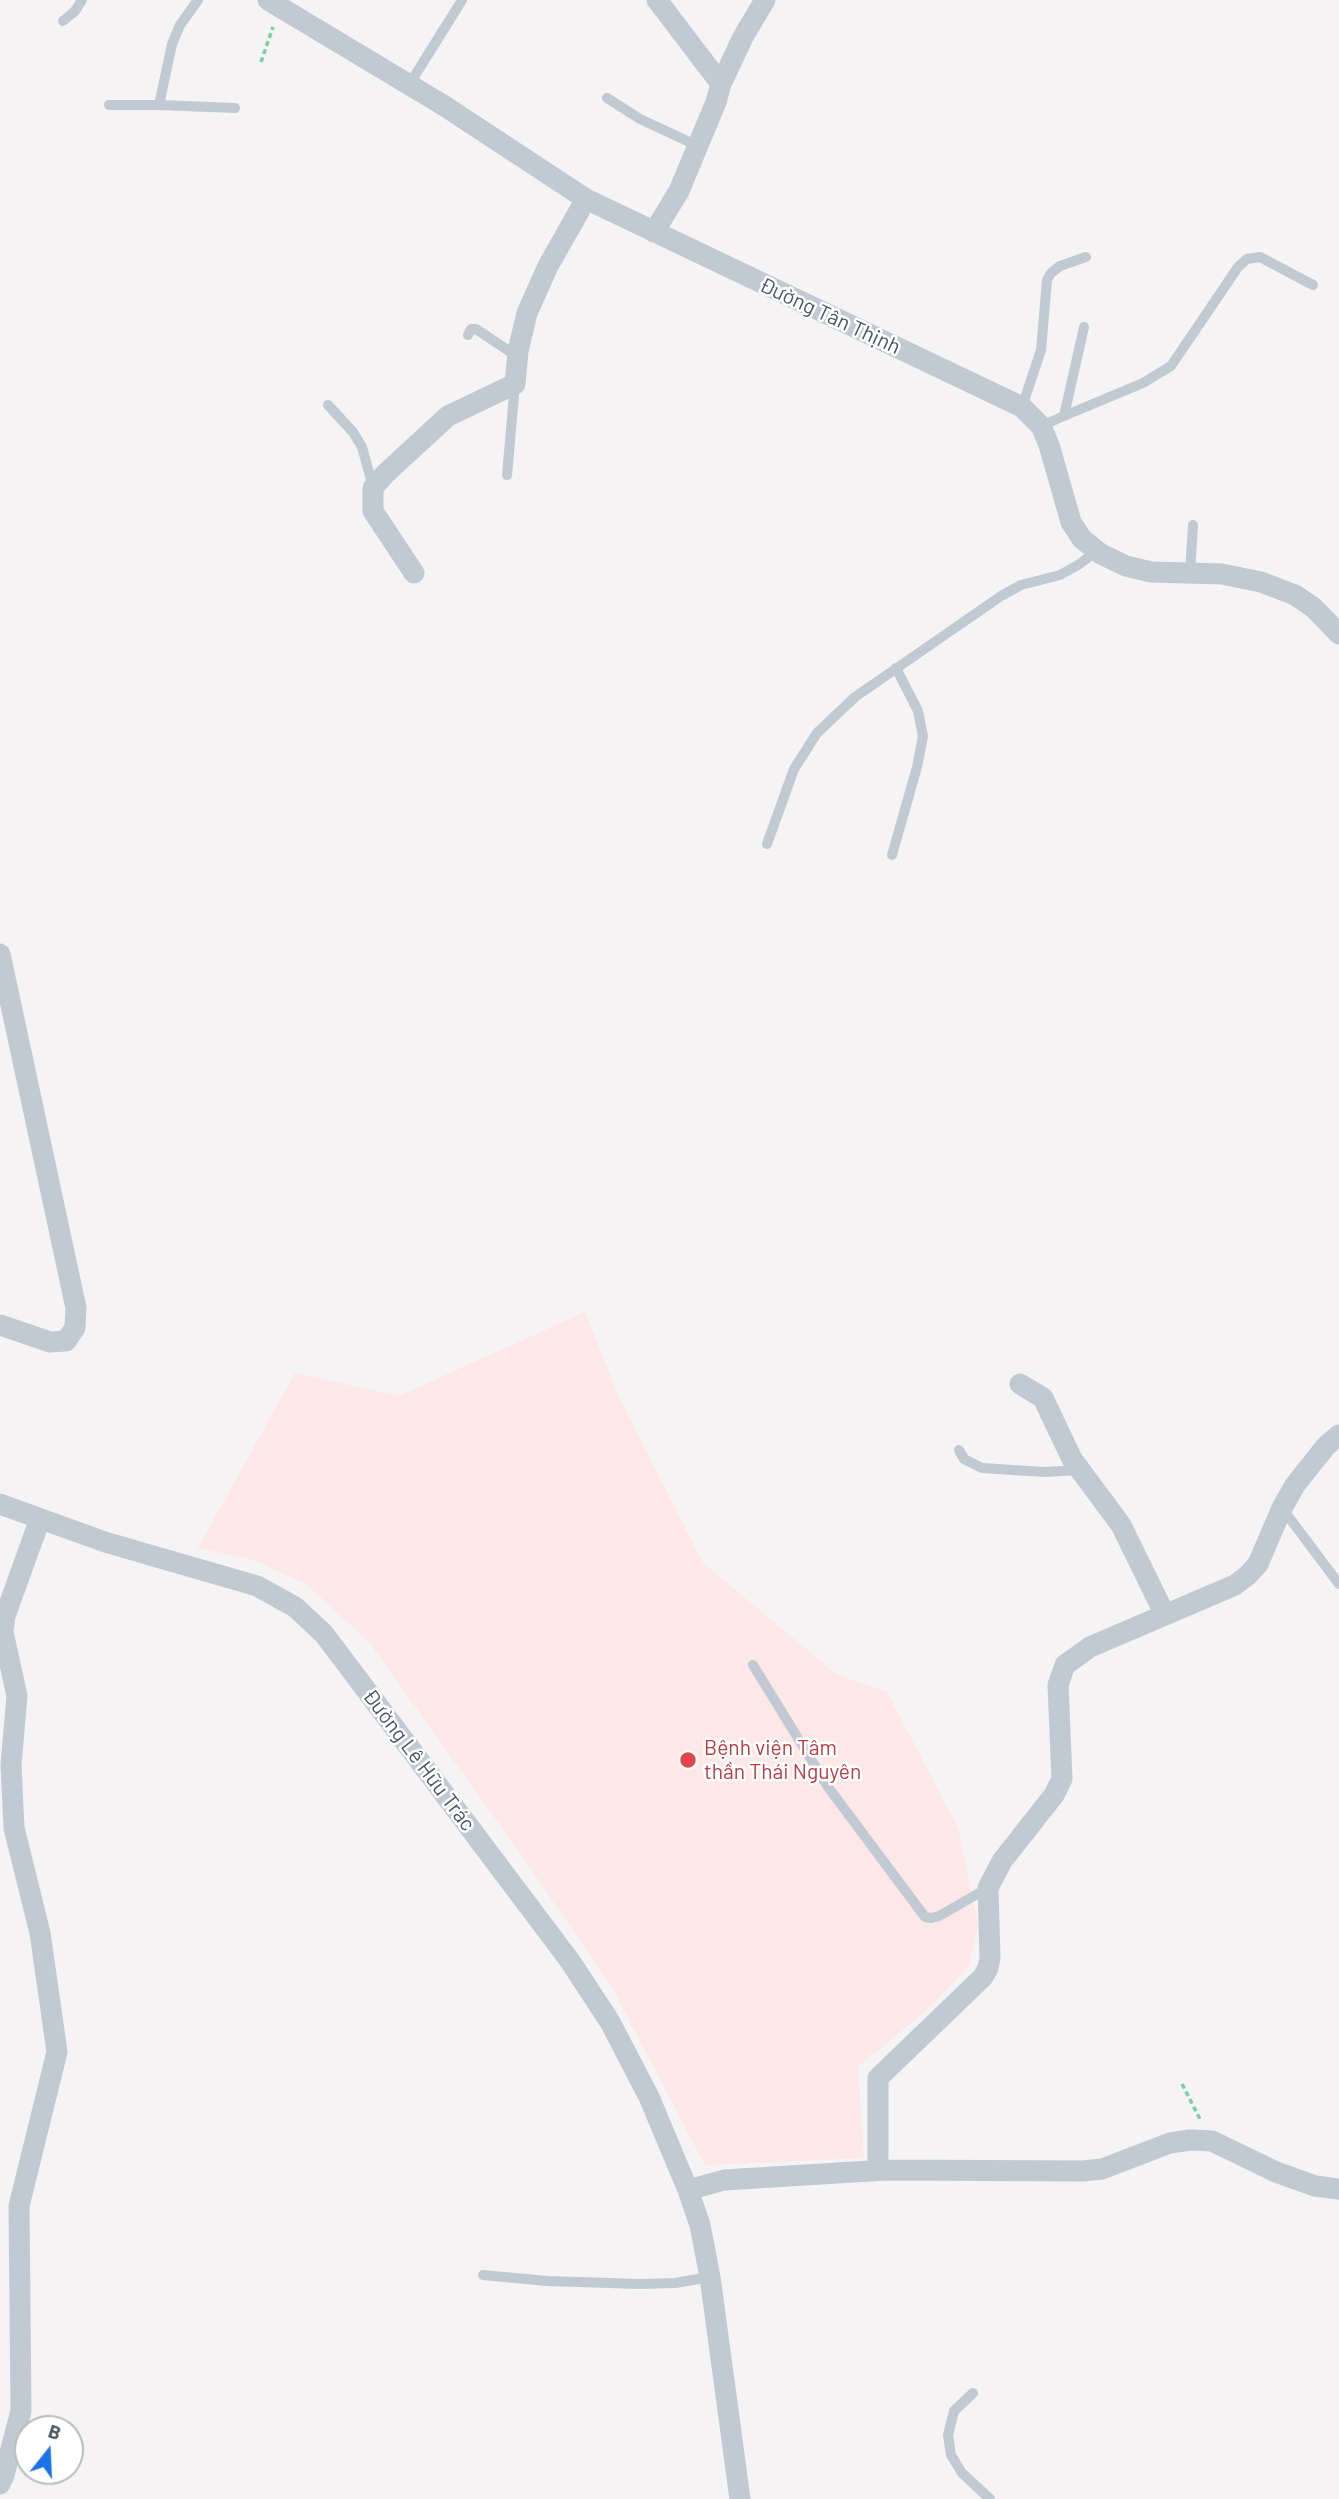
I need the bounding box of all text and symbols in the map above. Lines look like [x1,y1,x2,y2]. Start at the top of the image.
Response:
street label: Đường Tân Thịnh [756,272,904,360]
street label: Đường Lê Hữu Trác [357,1684,481,1836]
place label: Bệnh viện Tâm thần Thái Nguyên [704,1735,861,1785]
marker: Bệnh viện Tâm thần Thái Nguyên [678,1750,698,1770]
north arrow [14,2415,84,2485]
text: B [46,2419,64,2444]

